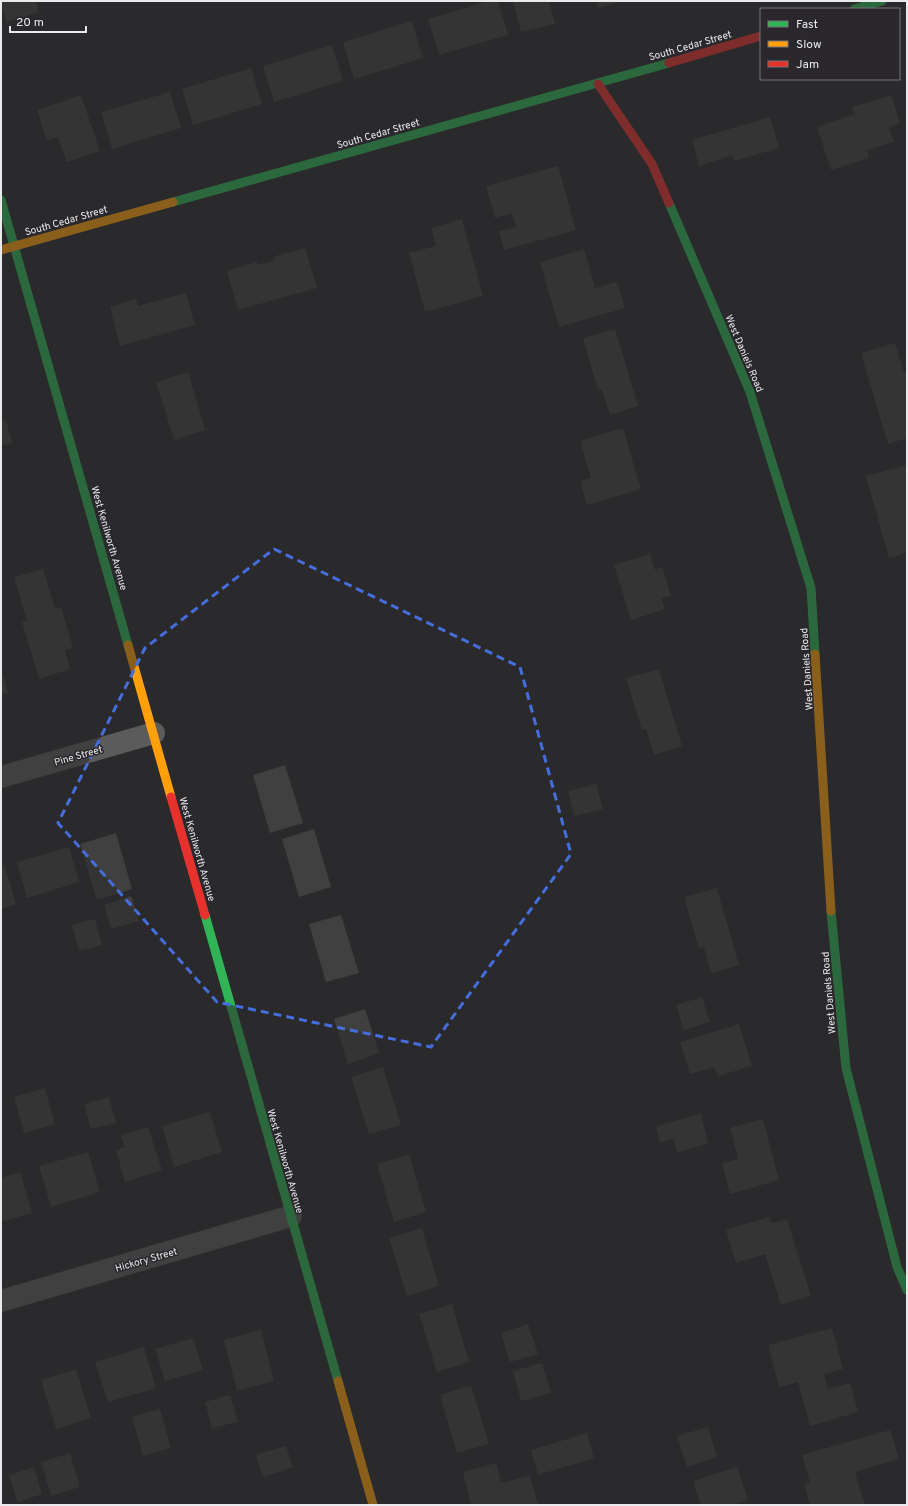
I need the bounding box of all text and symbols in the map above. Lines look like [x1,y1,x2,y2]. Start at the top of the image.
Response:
scale bar [10,8,86,34]
legend [760,8,900,80]
text: 20 m [16,15,44,31]
text: Fast [796,17,818,33]
street label: South Cedar Street [648,28,733,64]
text: Slow [796,37,822,53]
text: Jam [796,57,819,73]
street label: South Cedar Street [336,116,421,152]
street label: South Cedar Street [24,203,109,239]
street label: West Daniels Road [721,313,766,394]
street label: West Kenilworth Avenue [87,485,130,592]
street label: West Daniels Road [798,627,817,711]
street label: Pine Street [53,743,104,770]
street label: West Kenilworth Avenue [175,796,218,903]
street label: West Daniels Road [819,951,840,1035]
street label: West Kenilworth Avenue [263,1108,306,1215]
street label: Hickory Street [114,1245,179,1276]

